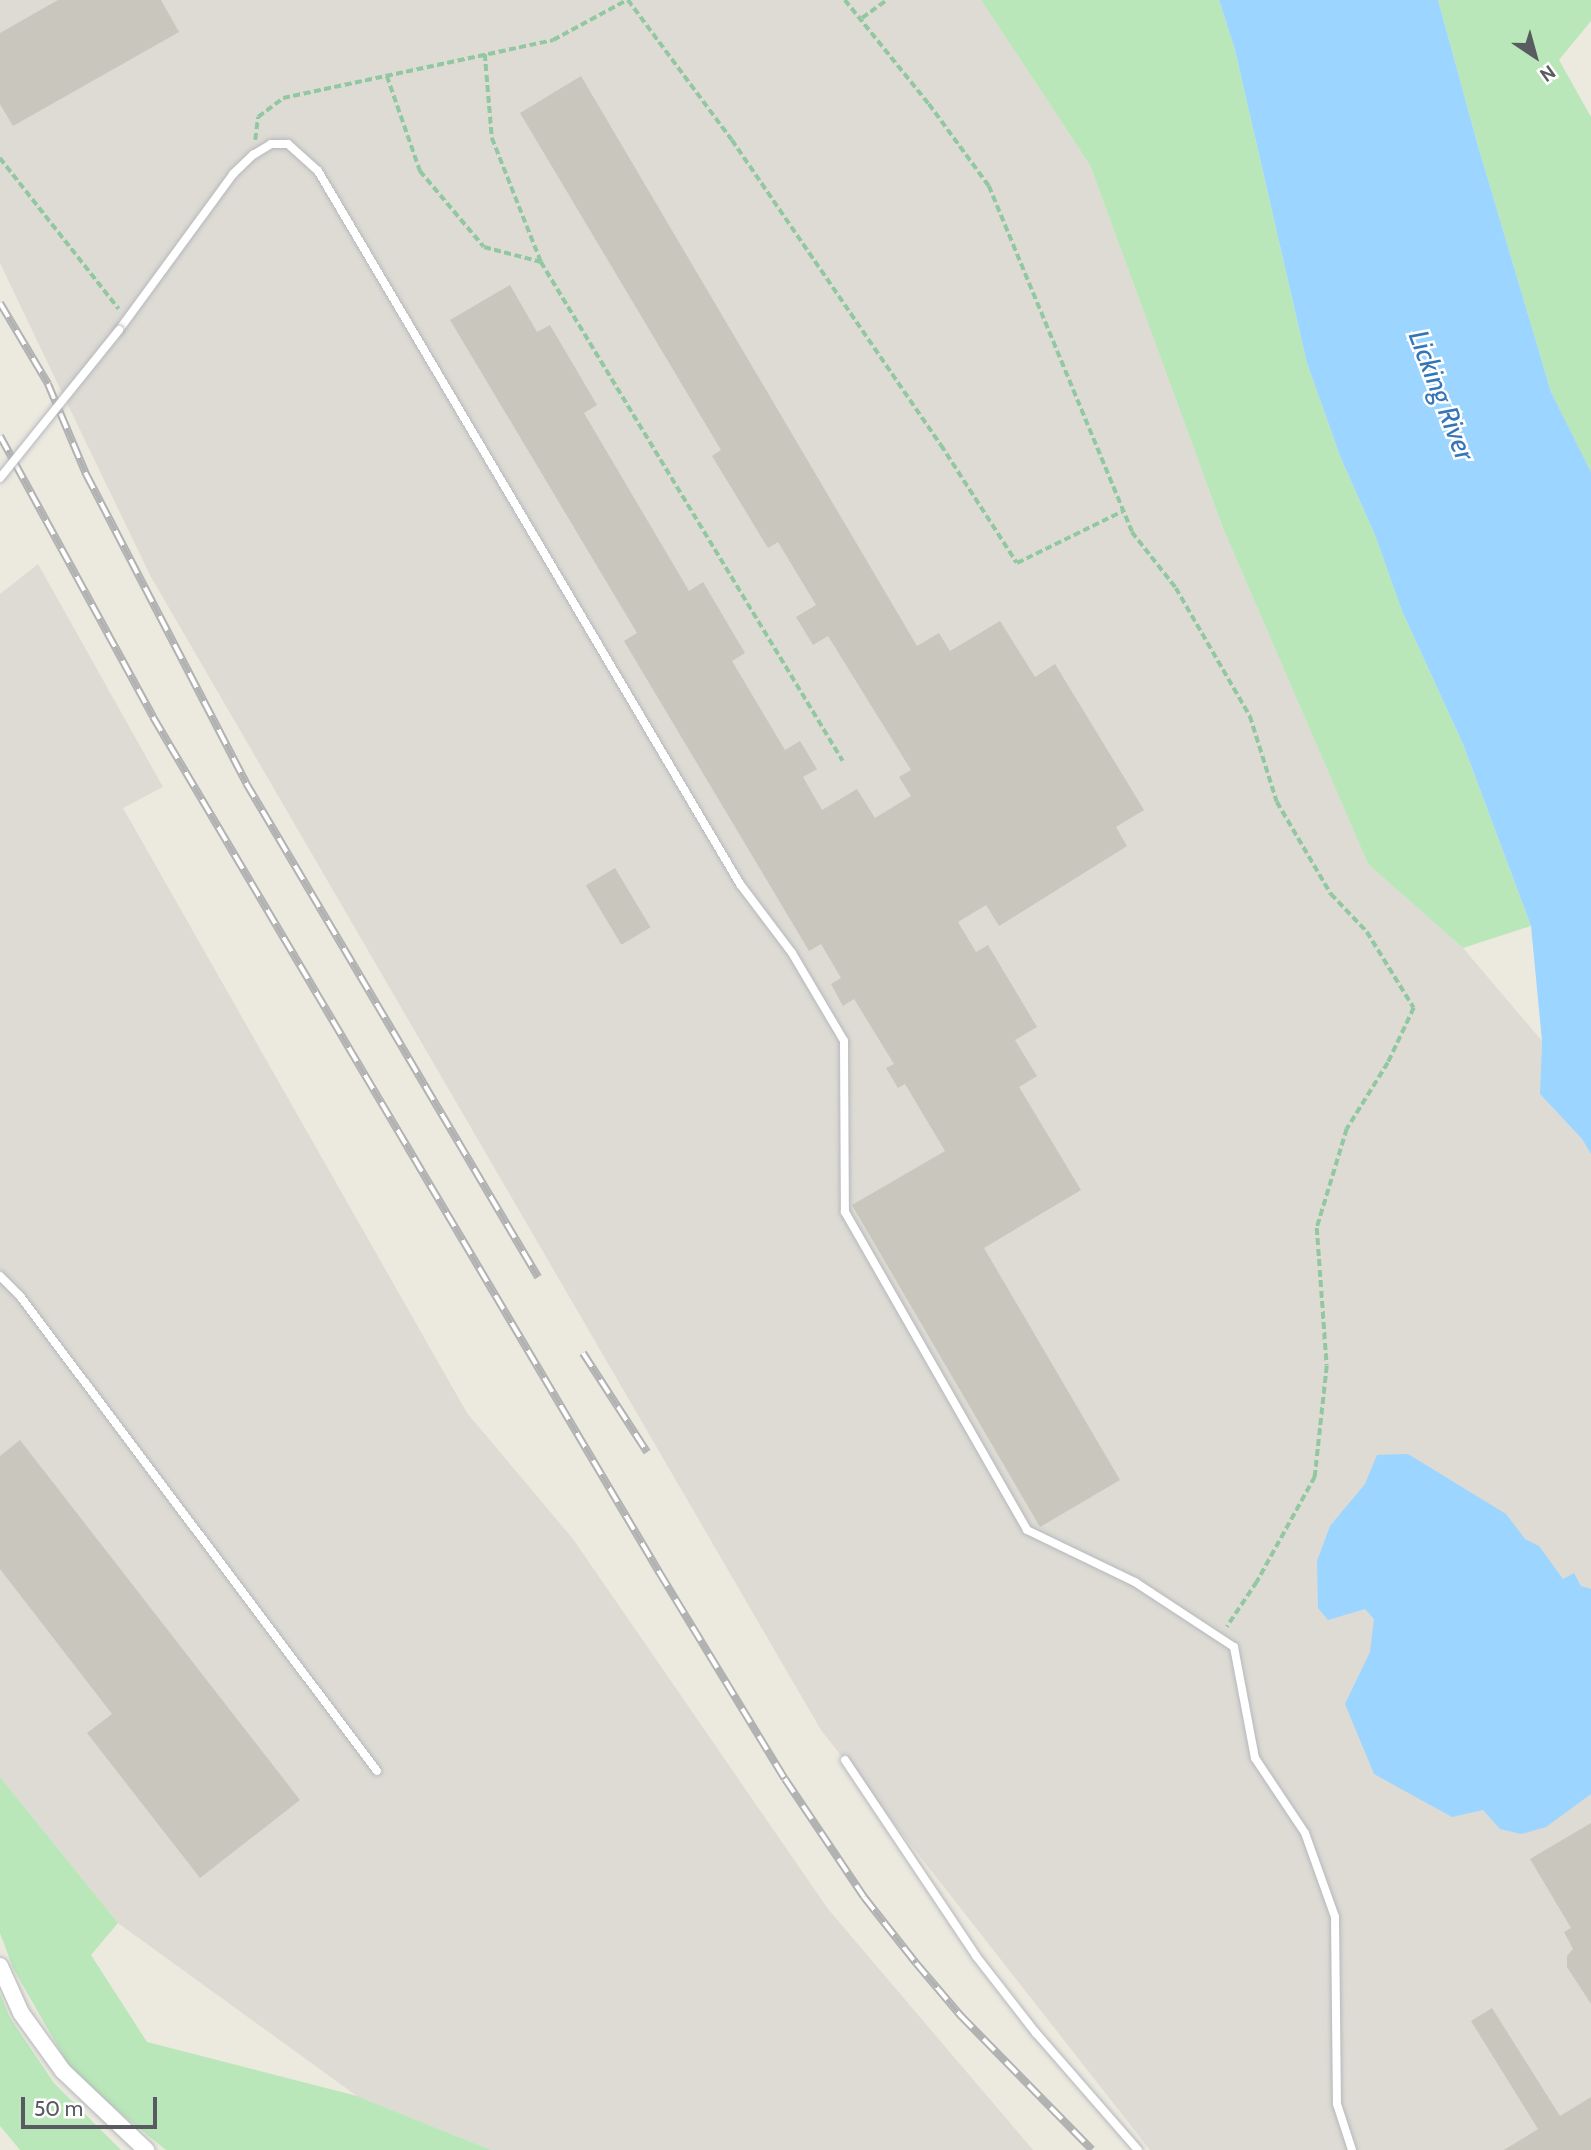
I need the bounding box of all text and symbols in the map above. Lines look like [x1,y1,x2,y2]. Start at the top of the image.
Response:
north arrow [1500,21,1570,91]
text: N [1535,60,1560,87]
water label: Licking River [1402,325,1482,465]
scale bar [24,2084,161,2128]
text: 50 m [34,2096,83,2121]

